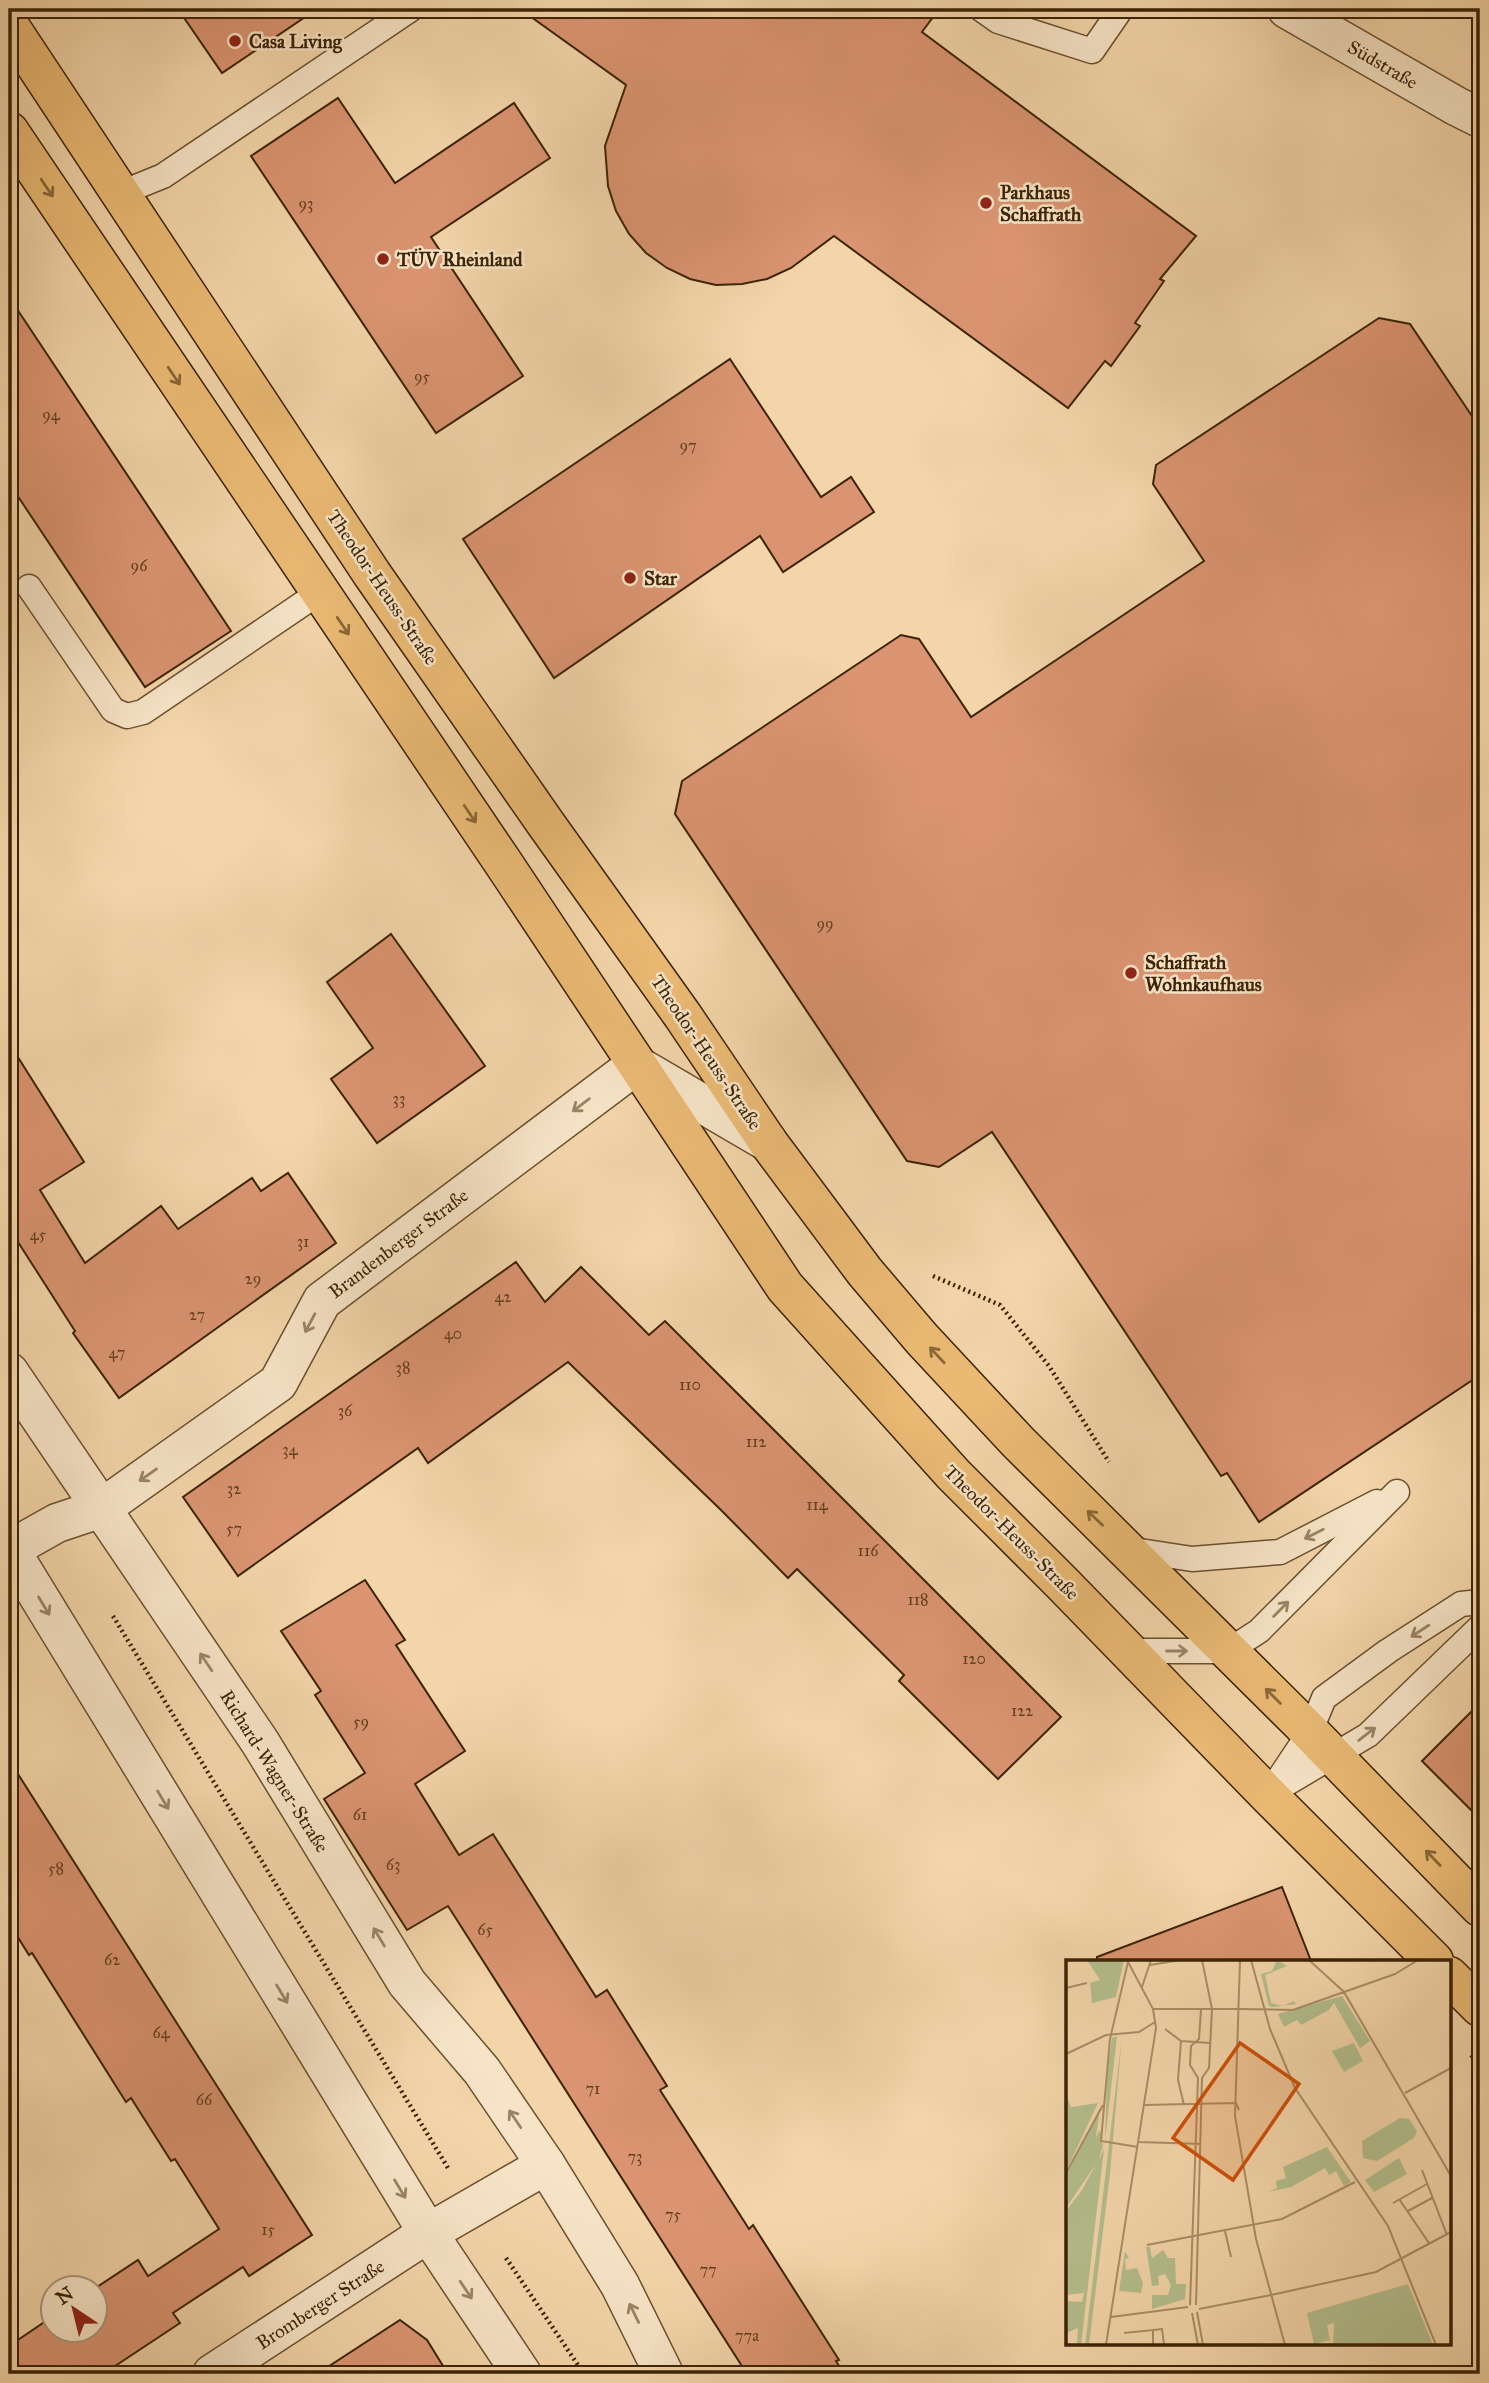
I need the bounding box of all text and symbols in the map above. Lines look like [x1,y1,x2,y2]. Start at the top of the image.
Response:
place label: Casa Living [249,30,343,54]
marker: Casa Living [227,33,243,49]
street label: Südstraße [1344,35,1422,94]
one-way arrow [40,178,54,197]
place label: Parkhaus Schaffrath [1000,181,1082,226]
house number: 93 [299,194,314,213]
marker: Parkhaus Schaffrath [978,195,994,211]
place label: TÜV Rheinland [396,247,523,271]
marker: TÜV Rheinland [375,251,391,267]
one-way arrow [167,366,181,385]
house number: 95 [414,367,431,386]
house number: 94 [42,405,61,424]
house number: 97 [679,436,697,455]
street label: Theodor-Heuss-Straße [322,505,443,669]
house number: 96 [131,556,148,575]
place label: Star [644,567,678,590]
marker: Star [622,570,638,586]
one-way arrow [336,616,350,635]
one-way arrow [463,804,477,823]
house number: 99 [816,914,834,933]
place label: Schaffrath Wohnkaufhaus [1145,951,1262,996]
marker: Schaffrath Wohnkaufhaus [1123,965,1139,981]
street label: Theodor-Heuss-Straße [646,970,767,1134]
house number: 33 [393,1089,405,1108]
one-way arrow [572,1098,591,1112]
street label: Brandenberger Straße [324,1183,473,1304]
house number: 45 [30,1225,47,1244]
house number: 31 [297,1232,309,1251]
house number: 29 [245,1269,261,1288]
house number: 42 [495,1287,512,1306]
house number: 27 [189,1305,205,1324]
one-way arrow [303,1312,317,1333]
house number: 40 [444,1324,462,1343]
house number: 47 [109,1343,125,1362]
one-way arrow [928,1347,945,1364]
house number: 38 [396,1358,410,1377]
house number: 110 [679,1375,701,1394]
house number: 36 [338,1401,353,1420]
house number: 112 [746,1432,766,1451]
house number: 34 [282,1440,299,1459]
street label: Theodor-Heuss-Straße [939,1460,1084,1605]
one-way arrow [139,1468,158,1482]
house number: 32 [227,1479,241,1498]
house number: 114 [806,1495,829,1514]
one-way arrow [1087,1509,1104,1526]
house number: 57 [226,1519,242,1538]
one-way arrow [1304,1528,1325,1542]
house number: 116 [858,1541,879,1560]
house number: 118 [907,1590,929,1609]
one-way arrow [38,1596,52,1616]
one-way arrow [1272,1600,1289,1617]
one-way arrow [1411,1623,1430,1638]
one-way arrow [1166,1644,1189,1658]
house number: 120 [962,1649,986,1668]
one-way arrow [199,1653,213,1672]
street label: Richard-Wagner-Straße [214,1686,334,1857]
one-way arrow [1265,1688,1282,1705]
house number: 122 [1011,1701,1033,1720]
house number: 59 [353,1712,369,1731]
one-way arrow [1358,1726,1376,1741]
one-way arrow [156,1790,170,1810]
house number: 61 [353,1805,367,1824]
one-way arrow [1425,1850,1442,1867]
house number: 63 [386,1855,400,1874]
house number: 58 [48,1859,64,1878]
house number: 65 [477,1920,493,1939]
one-way arrow [372,1928,386,1948]
house number: 62 [104,1950,120,1969]
inset map [1066,1960,1450,2344]
one-way arrow [275,1984,289,2004]
house number: 64 [152,2023,171,2042]
house number: 71 [586,2079,600,2098]
house number: 66 [196,2090,213,2109]
one-way arrow [508,2110,522,2129]
house number: 73 [628,2147,642,2166]
one-way arrow [394,2178,408,2198]
house number: 75 [665,2205,682,2224]
house number: 15 [261,2220,275,2239]
street label: Bromberger Straße [252,2254,389,2355]
house number: 77 [699,2260,717,2279]
north arrow [38,2274,108,2344]
one-way arrow [459,2280,473,2299]
text: N [51,2281,78,2310]
one-way arrow [626,2303,640,2324]
house number: 77a [735,2326,759,2345]

